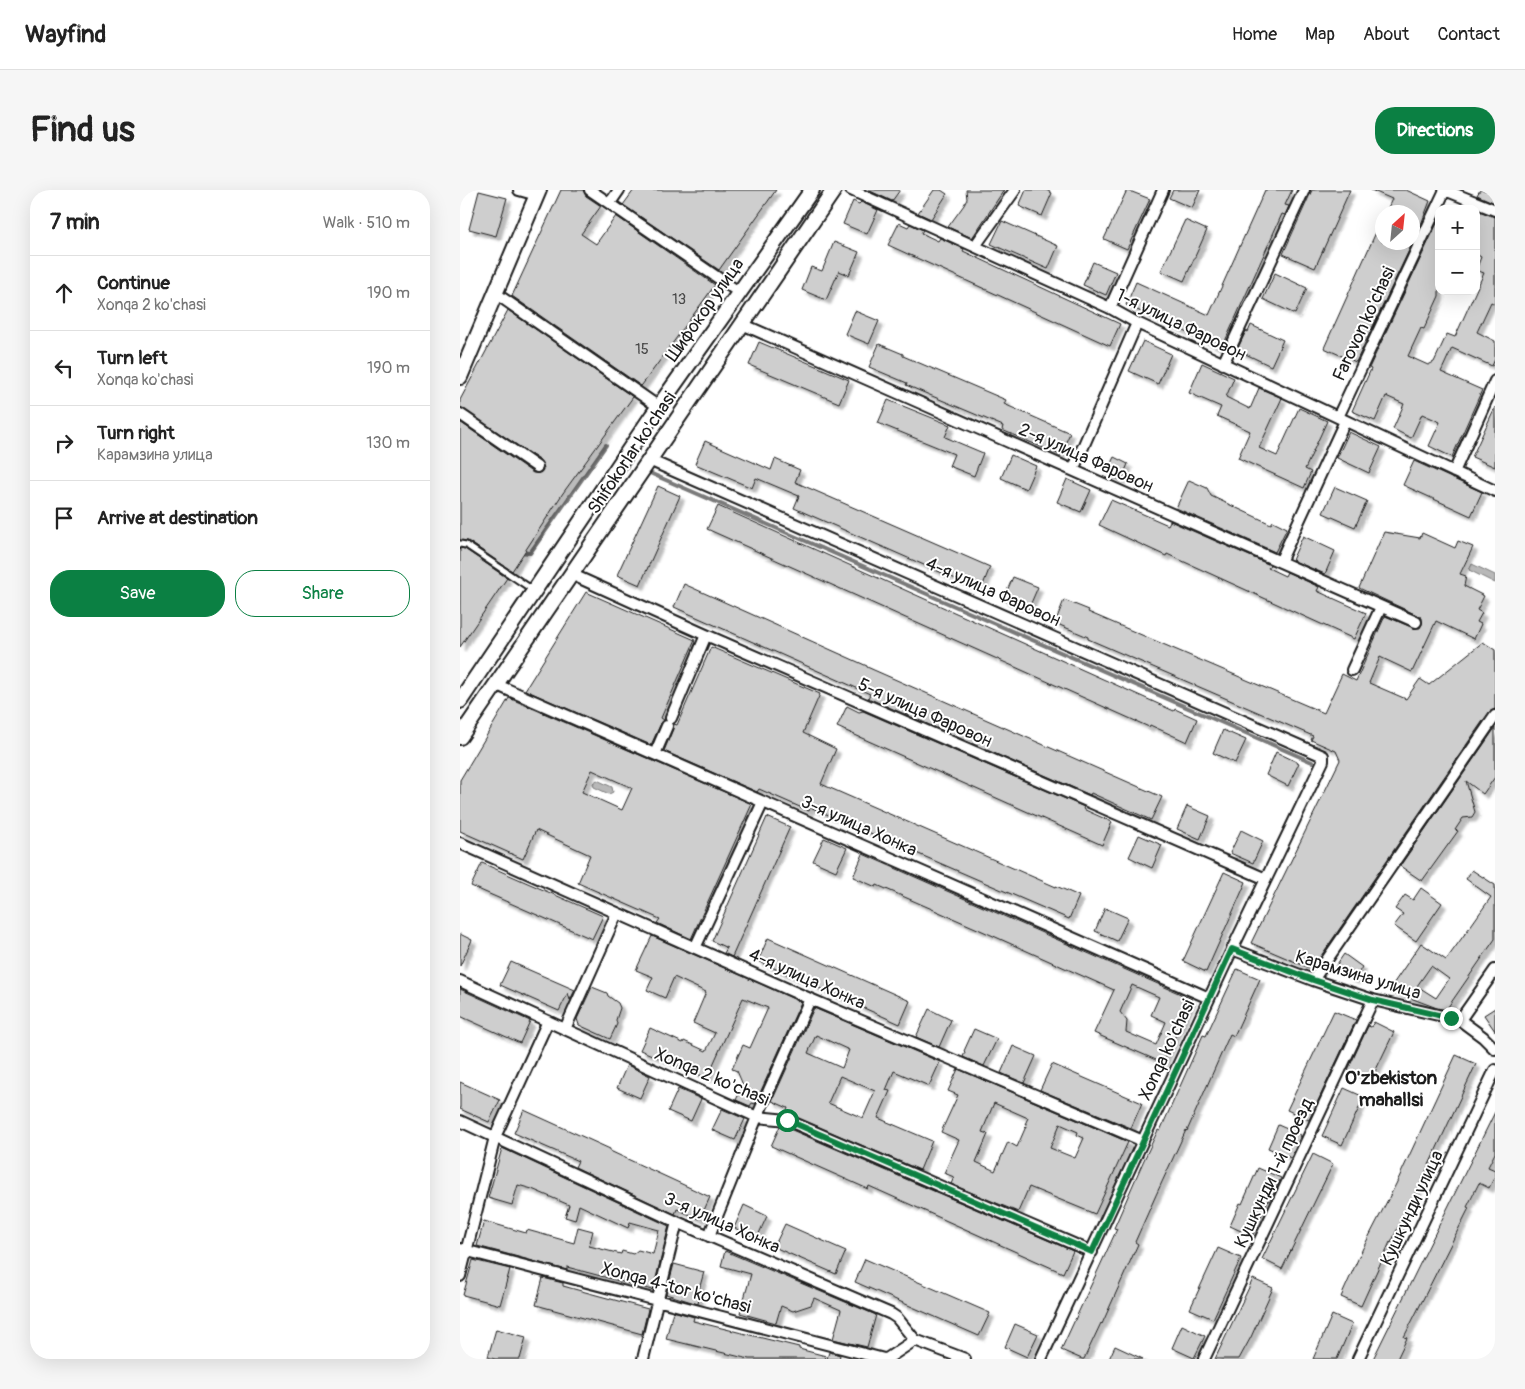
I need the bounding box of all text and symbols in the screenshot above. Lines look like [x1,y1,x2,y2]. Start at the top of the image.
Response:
text: Wayfind [25,20,106,49]
text: Home [1232,23,1277,46]
text: Map [1305,23,1335,46]
text: About [1363,23,1409,46]
text: Contact [1437,23,1500,46]
button: Directions [1375,107,1495,154]
text: Find us [30,108,135,152]
north arrow [1375,205,1420,250]
map controls [1435,205,1480,295]
button: + [1435,205,1480,250]
text: 7 min [50,209,100,236]
text: Walk · 510 m [323,213,410,233]
button: − [1435,250,1480,295]
street label: Шифокор улица [661,254,749,366]
street label: Farovon ko'chasi [1327,263,1401,385]
text: Continue [97,271,170,295]
icon: ahead [50,279,78,307]
text: 190 m [367,283,410,303]
street label: 1-я улица Фаровон [1112,284,1250,366]
house number: 13 [672,290,686,309]
text: Xonqa 2 ko'chasi [97,295,206,315]
house number: 15 [635,340,649,359]
text: Turn left [97,346,167,370]
icon: left [50,354,78,382]
text: 190 m [367,358,410,378]
text: Xonqa ko'chasi [97,370,193,390]
street label: Shifokorlar ko'chasi [583,387,681,519]
street label: 2-я улица Фаровон [1015,418,1157,498]
text: Turn right [97,421,175,445]
icon: right [50,429,78,457]
text: 130 m [366,433,410,453]
text: Карамзина улица [97,445,213,465]
icon: arrive [50,504,78,532]
text: Arrive at destination [97,506,258,530]
street label: 4-я улица Фаровон [922,552,1064,632]
button: Save [50,570,225,617]
button: Share [235,570,410,617]
street label: 5-я улица Фаровон [854,673,996,753]
street label: 3-я улица Хонка [797,790,921,862]
street label: 4-я улица Хонка [745,943,869,1015]
street label: Карамзина улица [1292,945,1424,1005]
street label: Xonqa ko'chasi [1134,996,1200,1104]
route end [1440,1007,1463,1030]
street label: Xonqa 2 ko'chasi [651,1042,773,1112]
district label: O'zbekiston mahallsi [1345,1066,1438,1112]
street label: Кушкунди 1-й проезд [1229,1094,1319,1251]
route start [776,1109,799,1132]
street label: Кушкунди улица [1375,1147,1449,1269]
street label: 3-я улица Хонка [660,1187,784,1259]
street label: Xonqa 4-tor ko'chasi [599,1257,753,1319]

